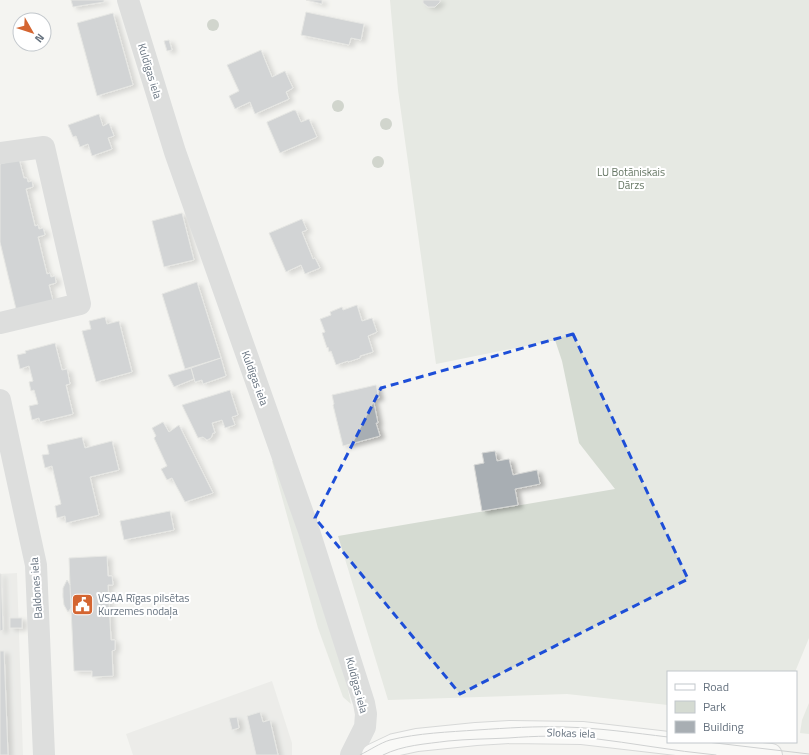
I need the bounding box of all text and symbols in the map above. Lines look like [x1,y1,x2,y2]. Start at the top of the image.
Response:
north arrow [12,12,52,52]
text: N [31,30,48,46]
street label: Kuldīgas iela [134,41,166,101]
park label: LU Botāniskais Dārzs [597,164,665,193]
street label: Kuldīgas iela [238,348,273,408]
street label: Baldones iela [26,556,46,619]
place label: VSAA Rīgas pilsētas Kurzemes nodaļa [98,590,189,619]
public building icon: VSAA Rīgas pilsētas Kurzemes nodaļa [69,591,95,617]
street label: Kuldīgas iela [342,655,372,715]
legend [667,671,797,743]
text: Road [703,677,729,696]
text: Park [703,697,726,716]
text: Building [703,717,744,736]
street label: Slokas iela [546,724,596,742]

